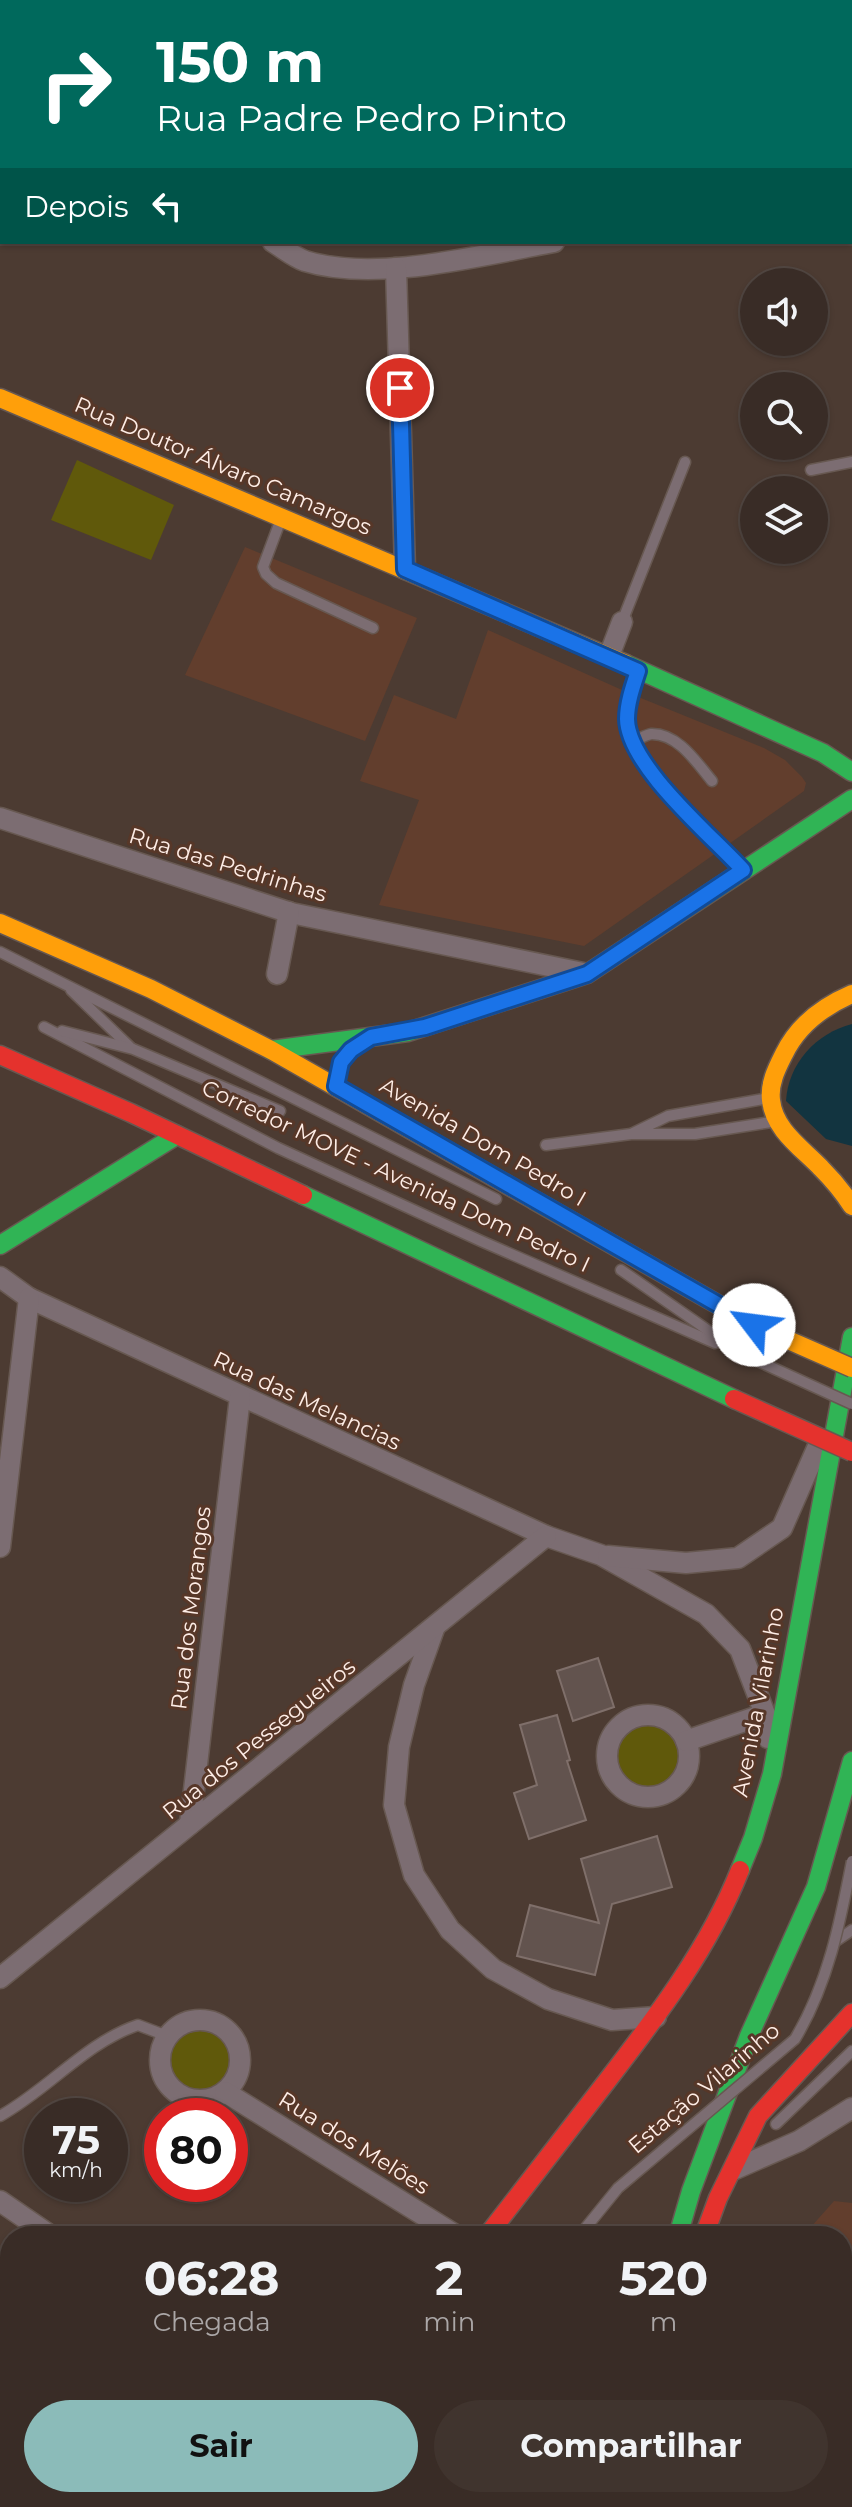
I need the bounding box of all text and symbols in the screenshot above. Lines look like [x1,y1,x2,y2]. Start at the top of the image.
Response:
text: 150 m [156,28,324,96]
icon: right [24,32,128,136]
text: Rua Padre Pedro Pinto [156,96,567,140]
icon: left [145,184,189,228]
text: Depois [24,188,129,225]
map controls [740,268,828,564]
button: sound [740,268,828,356]
pin [366,354,434,422]
icon: arrive [378,366,422,410]
button: search [740,372,828,460]
street label: Rua Doutor Álvaro Camargos [70,391,376,541]
button: layers [740,476,828,564]
street label: Rua das Pedrinhas [126,822,330,908]
street label: Avenida Dom Pedro I [375,1072,591,1212]
street label: Corredor MOVE - Avenida Dom Pedro I [198,1074,594,1278]
position arrow [712,1283,796,1367]
street label: Rua das Melancias [209,1346,405,1456]
street label: Rua dos Morangos [165,1504,217,1711]
street label: Avenida Vilarinho [726,1605,790,1799]
street label: Rua dos Pessegueiros [157,1653,361,1825]
street label: Estação Vilarinho [623,2017,785,2159]
street label: Rua dos Melões [274,2086,435,2200]
speed limit sign: 80 [144,2098,248,2202]
text: 75 [52,2115,100,2164]
text: km/h [49,2158,103,2182]
text: 06:28 [144,2249,279,2307]
text: 2 [435,2249,463,2307]
text: 520 [619,2249,708,2307]
text: Chegada [153,2306,271,2338]
text: min [423,2306,475,2338]
text: m [650,2306,677,2338]
button: Sair [24,2400,418,2492]
button: Compartilhar [434,2400,828,2492]

